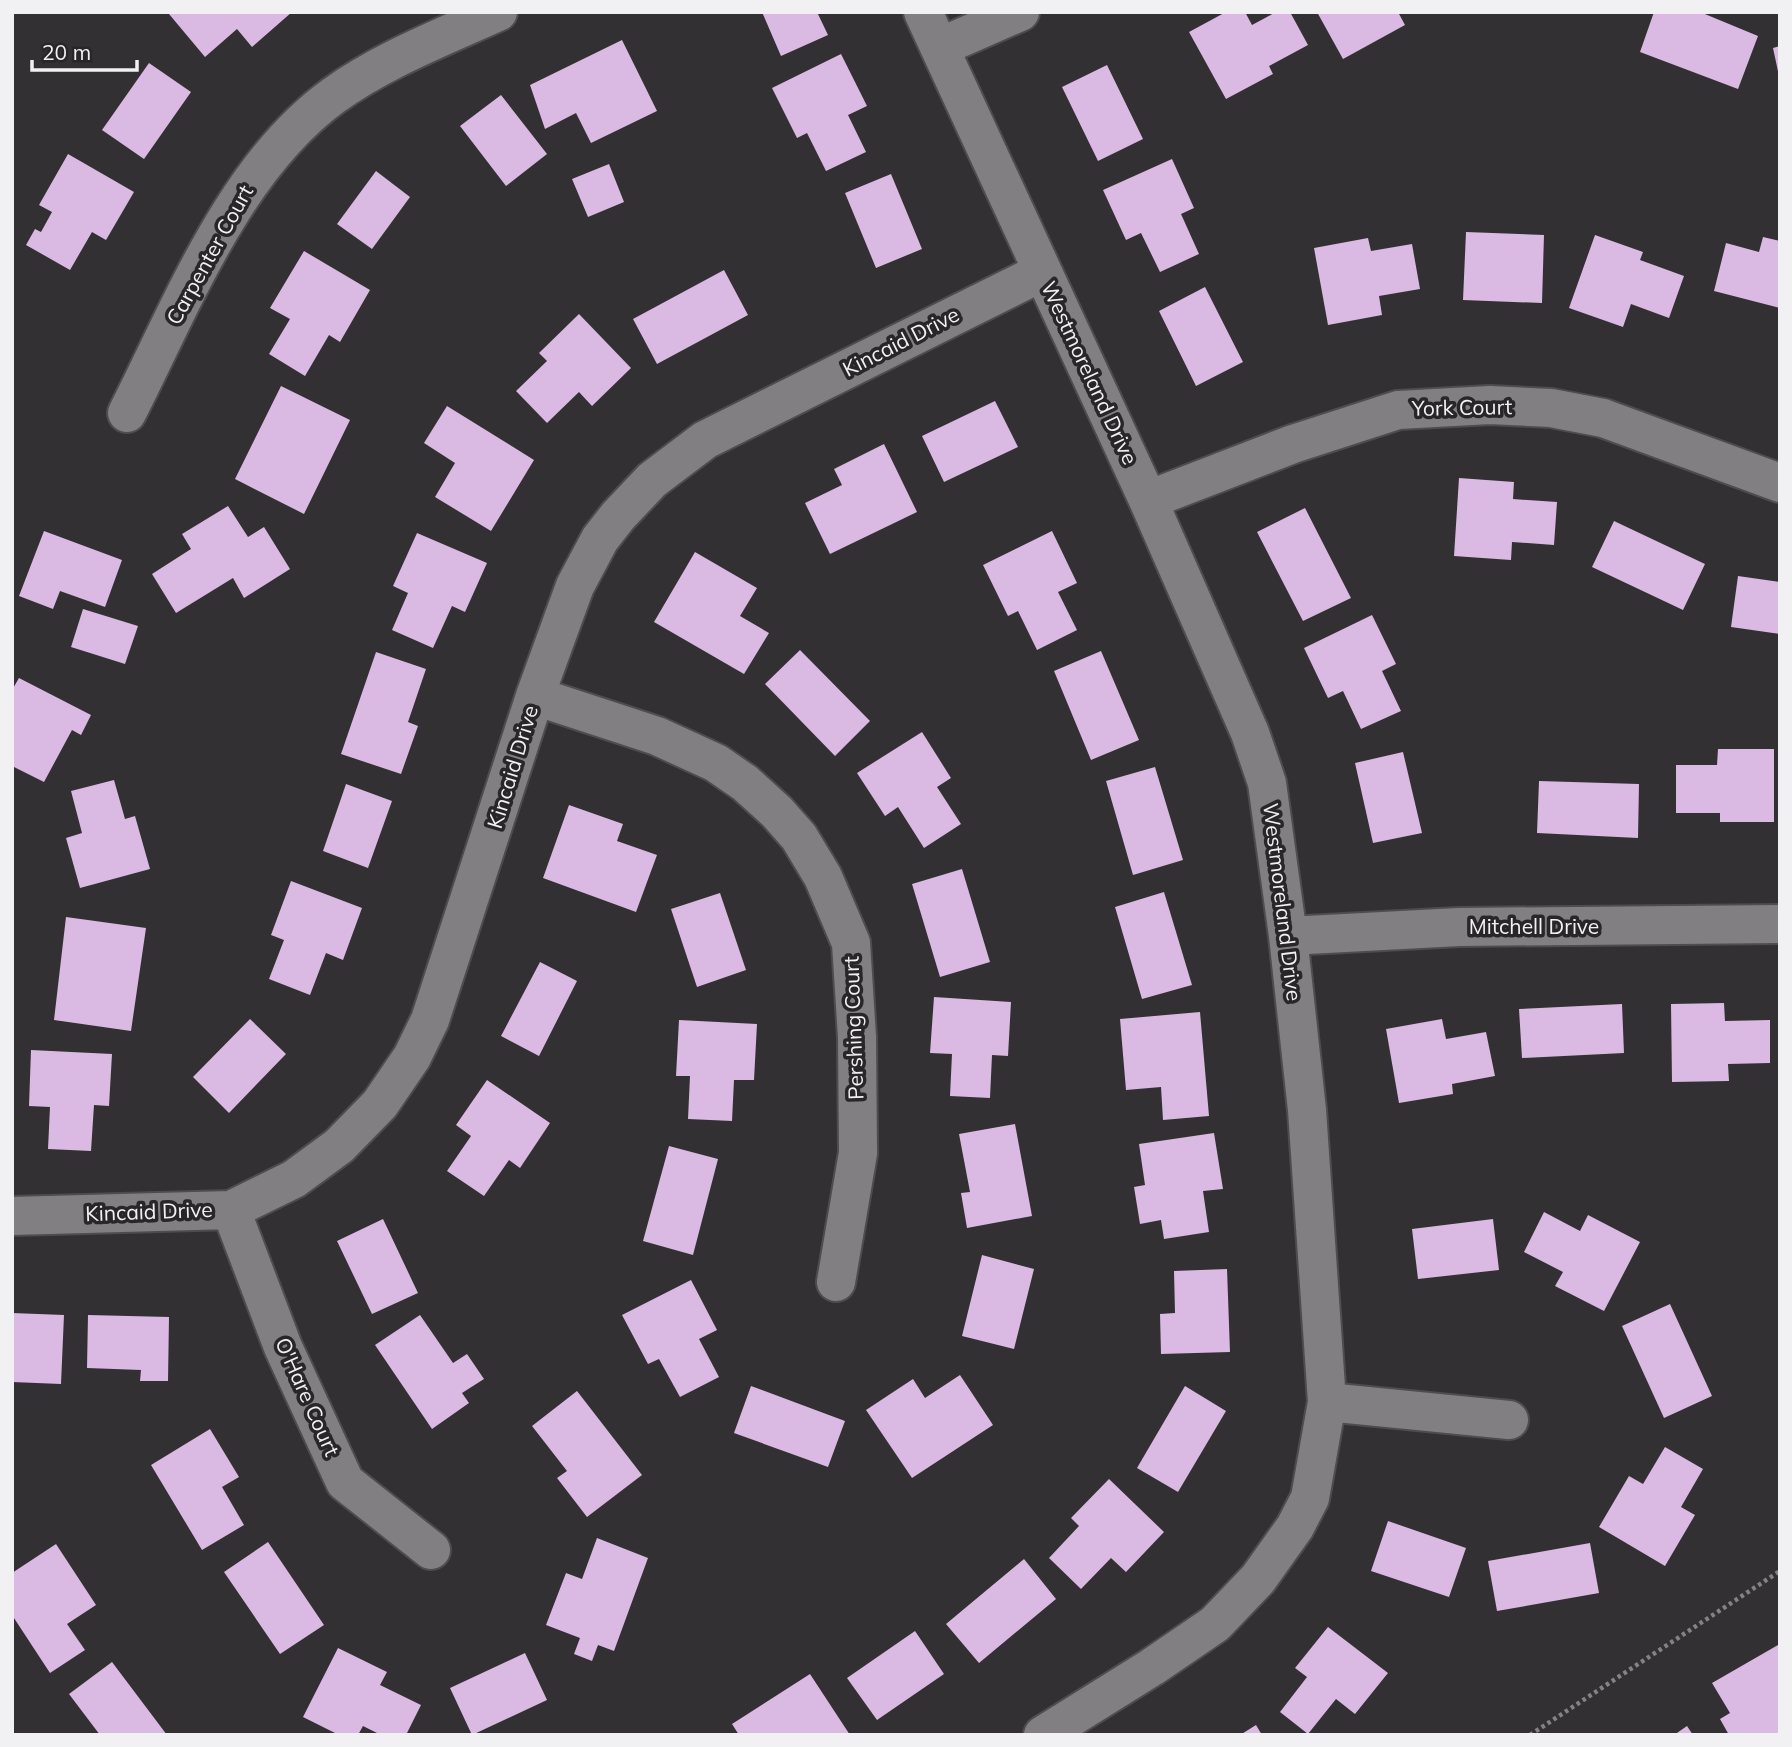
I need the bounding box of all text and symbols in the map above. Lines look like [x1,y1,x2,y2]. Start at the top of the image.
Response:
scale bar [32,28,136,72]
text: 20 m [42,39,91,65]
street label: Carpenter Court [160,180,258,329]
street label: Westmoreland Drive [1036,277,1144,468]
street label: Kincaid Drive [838,301,963,382]
street label: York Court [1411,393,1512,421]
street label: Kincaid Drive [481,702,543,831]
street label: Westmoreland Drive [1258,801,1308,1002]
street label: Mitchell Drive [1469,913,1599,939]
street label: Pershing Court [838,956,868,1100]
street label: Kincaid Drive [85,1196,213,1226]
street label: O'Hare Court [270,1333,346,1460]

